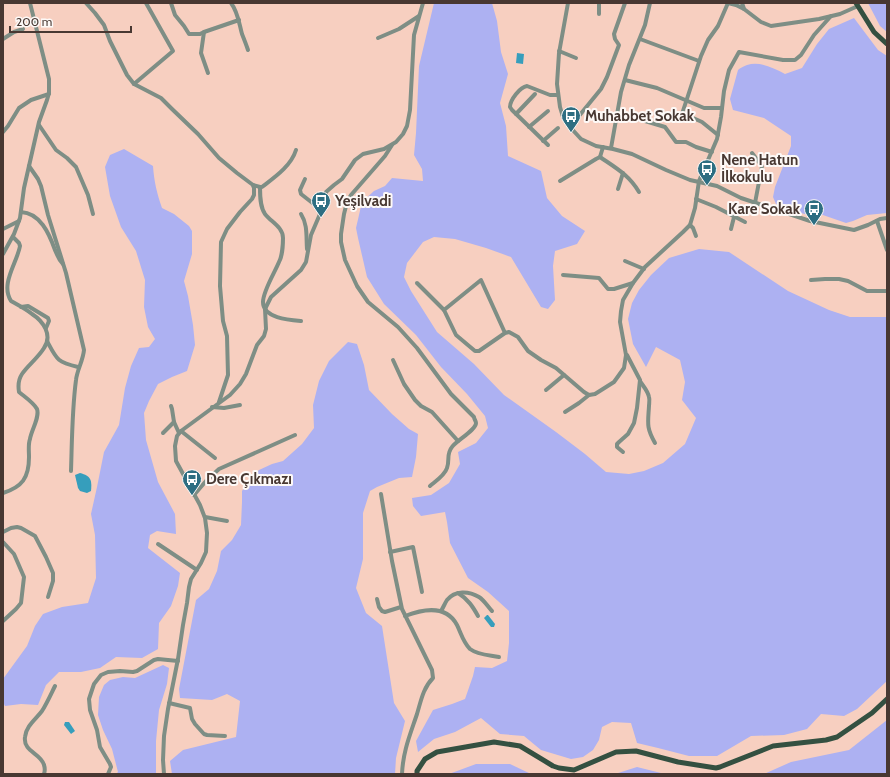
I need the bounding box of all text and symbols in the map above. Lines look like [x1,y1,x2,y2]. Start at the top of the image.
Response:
scale bar [10,8,131,34]
text: 200 m [16,14,52,29]
bus stop icon: Muhabbet Sokak [560,105,582,133]
place label: Muhabbet Sokak [585,107,695,125]
place label: Nene Hatun İlkokulu [721,151,798,186]
bus stop icon: Nene Hatun İlkokulu [696,158,718,186]
bus stop icon: Yeşilvadi [310,190,332,218]
place label: Yeşilvadi [334,192,391,210]
bus stop icon: Kare Sokak [803,198,825,226]
place label: Kare Sokak [728,200,801,218]
bus stop icon: Dere Çıkmazı [181,468,203,496]
place label: Dere Çıkmazı [206,470,292,488]

